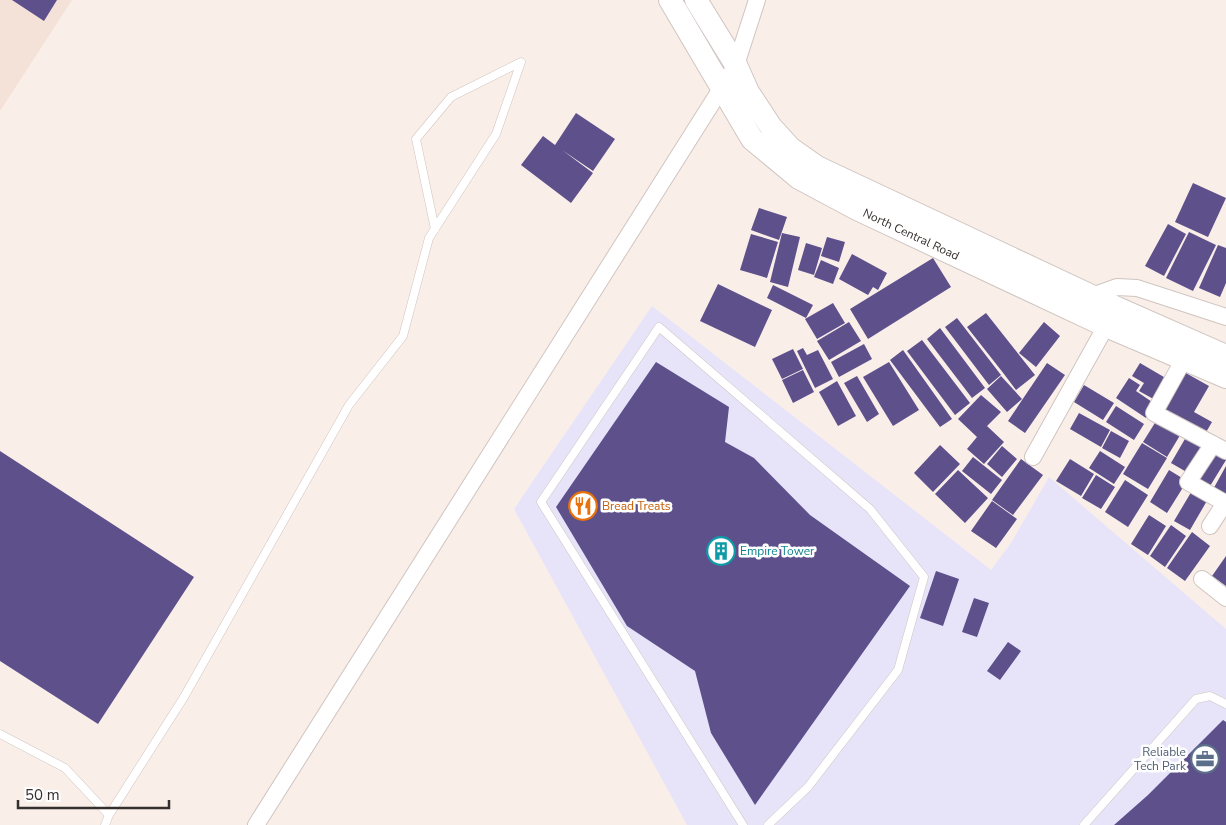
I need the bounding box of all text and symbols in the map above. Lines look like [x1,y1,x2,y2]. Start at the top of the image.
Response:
street label: North Central Road [860,205,962,264]
restaurant icon: Bread Treats [568,491,598,521]
place label: Bread Treats [602,498,671,514]
building icon: Empire Tower [706,536,736,566]
place label: Empire Tower [740,543,815,559]
place label: Reliable Tech Park [1134,744,1187,774]
office icon: Reliable Tech Park [1190,744,1220,774]
scale bar [18,778,169,810]
text: 50 m [25,785,60,805]

